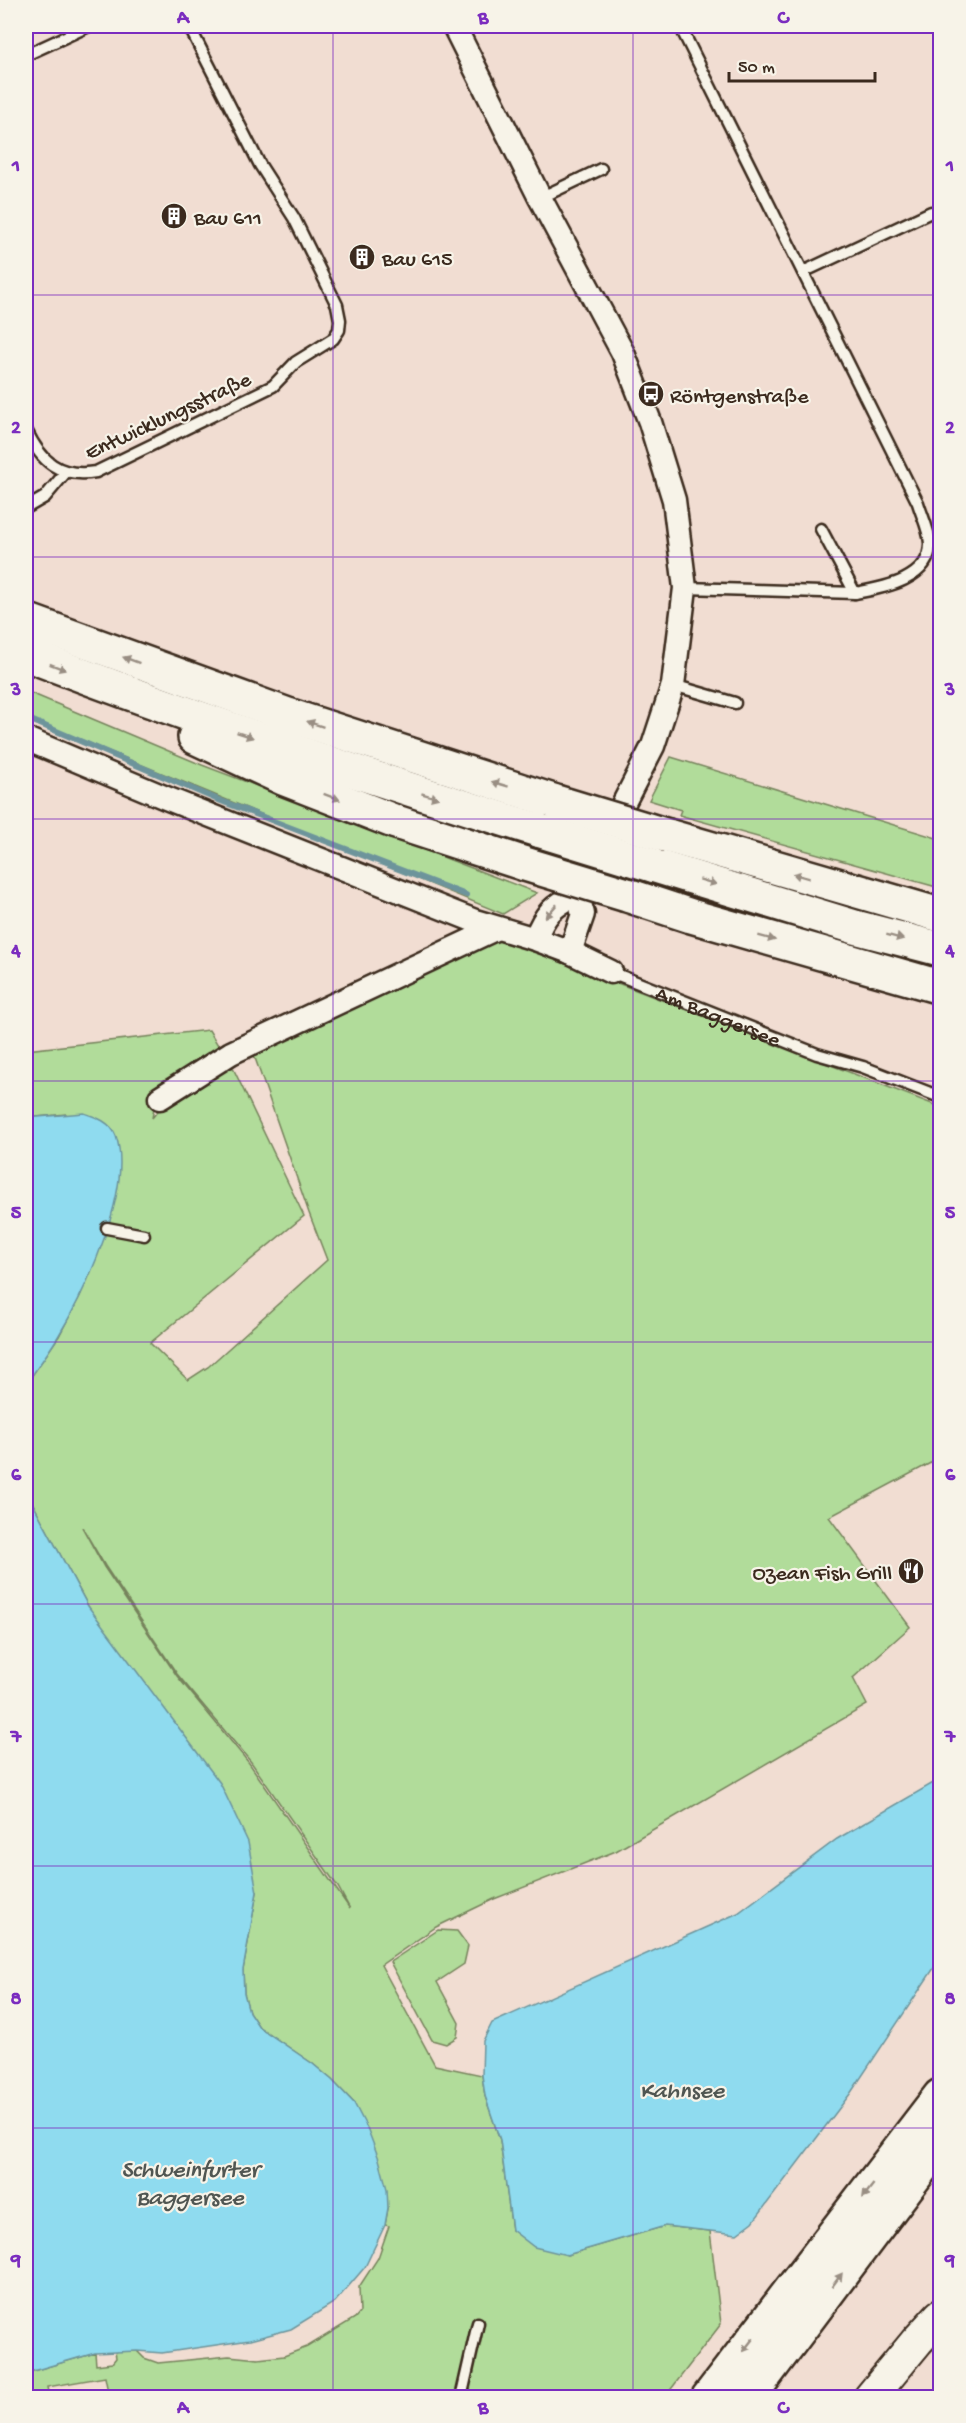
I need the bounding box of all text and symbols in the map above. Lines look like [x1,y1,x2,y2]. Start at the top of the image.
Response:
text: A [176,8,191,31]
text: B [477,8,489,31]
text: C [777,8,791,31]
scale bar [729,45,874,83]
text: 50 m [738,58,775,79]
text: 1 [11,156,20,179]
text: 1 [945,156,954,179]
building icon: Bau 611 [159,201,189,231]
place label: Bau 611 [193,207,262,233]
building icon: Bau 615 [347,242,377,272]
place label: Bau 615 [381,248,453,274]
street label: Entwicklungsstraße [81,367,256,468]
bus stop icon: Röntgenstraße [636,379,666,409]
place label: Röntgenstraße [670,385,809,411]
text: 2 [11,418,21,441]
text: 2 [945,418,955,441]
one-way arrow [121,654,139,664]
one-way arrow [50,662,68,672]
text: 3 [10,680,21,703]
text: 3 [944,680,955,703]
one-way arrow [306,719,324,729]
one-way arrow [236,731,254,741]
one-way arrow [491,779,509,788]
one-way arrow [421,792,439,802]
one-way arrow [323,793,341,802]
one-way arrow [792,870,810,880]
one-way arrow [699,878,717,887]
one-way arrow [545,903,558,918]
one-way arrow [886,933,904,943]
one-way arrow [758,934,776,943]
text: 4 [10,941,21,964]
text: 4 [944,941,955,964]
street label: Am Baggersee [651,982,784,1055]
text: 5 [11,1203,22,1226]
text: 5 [945,1203,956,1226]
text: 6 [11,1465,22,1488]
text: 6 [945,1465,956,1488]
restaurant icon: Ozean Fish Grill [896,1556,926,1586]
place label: Ozean Fish Grill [753,1562,892,1588]
text: 7 [10,1727,23,1750]
text: 7 [944,1727,957,1750]
text: 8 [11,1989,22,2012]
text: 8 [945,1989,956,2012]
water label: Kahnsee [640,2078,726,2107]
water label: Schweinfurter Baggersee [121,2157,263,2214]
one-way arrow [861,2183,874,2199]
text: 9 [10,2251,21,2274]
text: 9 [944,2251,955,2274]
one-way arrow [831,2272,843,2288]
one-way arrow [742,2337,755,2353]
text: A [176,2398,191,2421]
text: B [477,2398,489,2421]
text: C [777,2398,791,2421]

